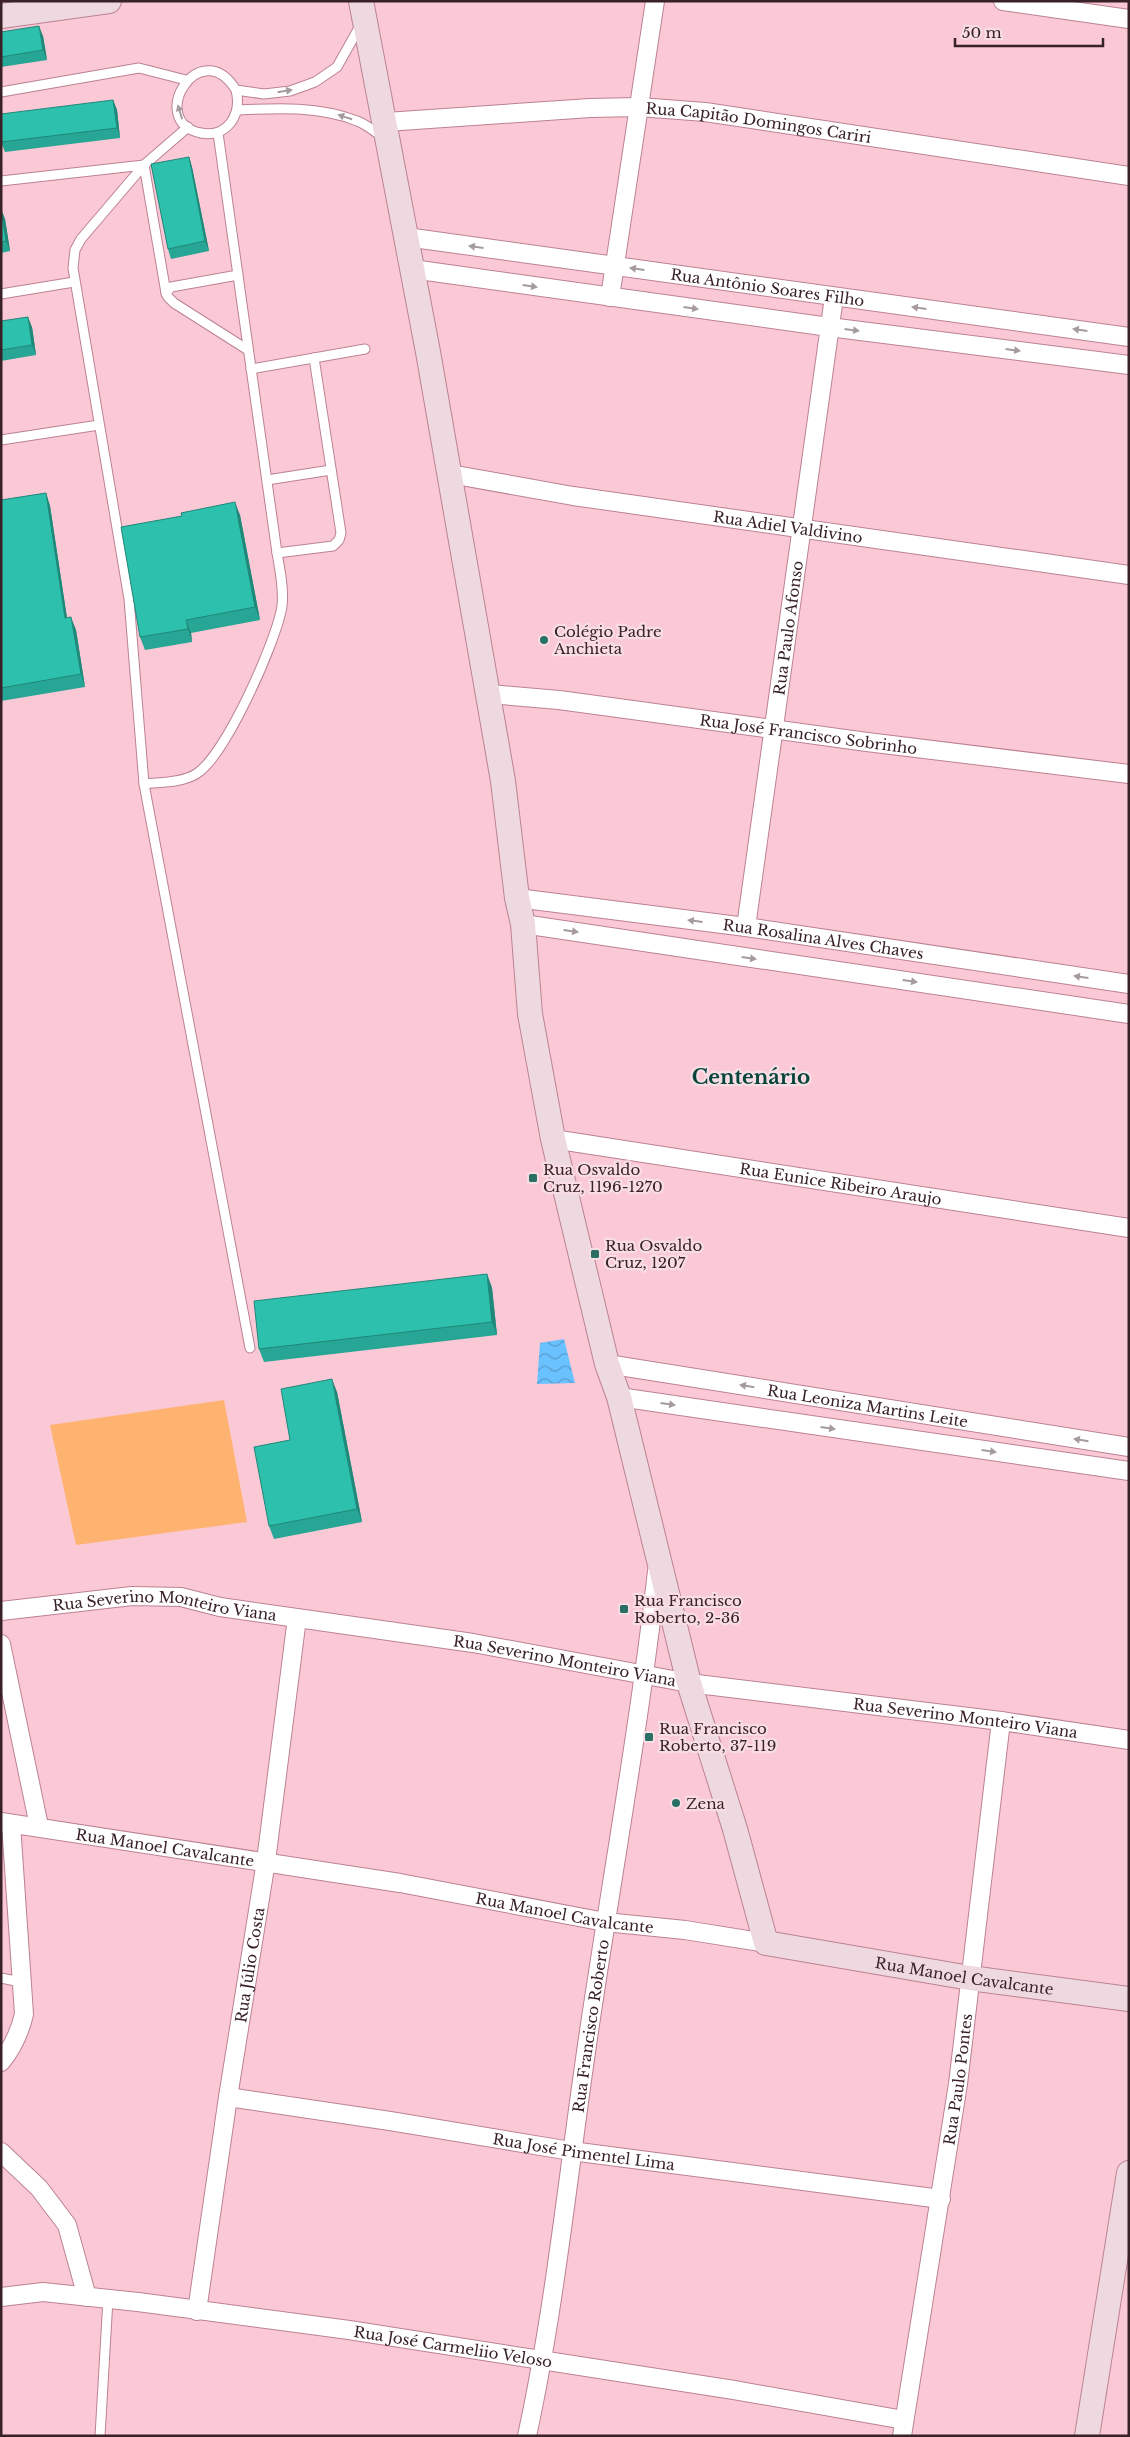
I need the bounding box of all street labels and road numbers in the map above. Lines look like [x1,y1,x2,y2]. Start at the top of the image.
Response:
street label: Rua Capitão Domingos Cariri [645,98,873,146]
street label: Rua Antônio Soares Filho [669,264,866,310]
street label: Rua Adiel Valdivino [712,507,864,547]
street label: Rua Paulo Afonso [769,559,807,696]
street label: Rua José Francisco Sobrinho [698,710,919,758]
street label: Rua Rosalina Alves Chaves [722,915,925,963]
street label: Rua Eunice Ribeiro Araujo [738,1158,943,1208]
street label: Rua Leoniza Martins Leite [766,1380,969,1431]
street label: Rua Severino Monteiro Viana [51,1586,279,1625]
street label: Rua Severino Monteiro Viana [452,1631,678,1690]
street label: Rua Severino Monteiro Viana [852,1694,1080,1742]
street label: Rua Manoel Cavalcante [75,1824,256,1870]
street label: Rua Manoel Cavalcante [474,1888,655,1936]
street label: Rua Júlio Costa [231,1905,268,2024]
street label: Rua Francisco Roberto [568,1938,612,2114]
street label: Rua Manoel Cavalcante [874,1952,1055,1998]
street label: Rua Paulo Pontes [939,2012,976,2147]
street label: Rua José Pimentel Lima [491,2129,677,2174]
street label: Rua José Carmeliio Veloso [352,2321,554,2371]

